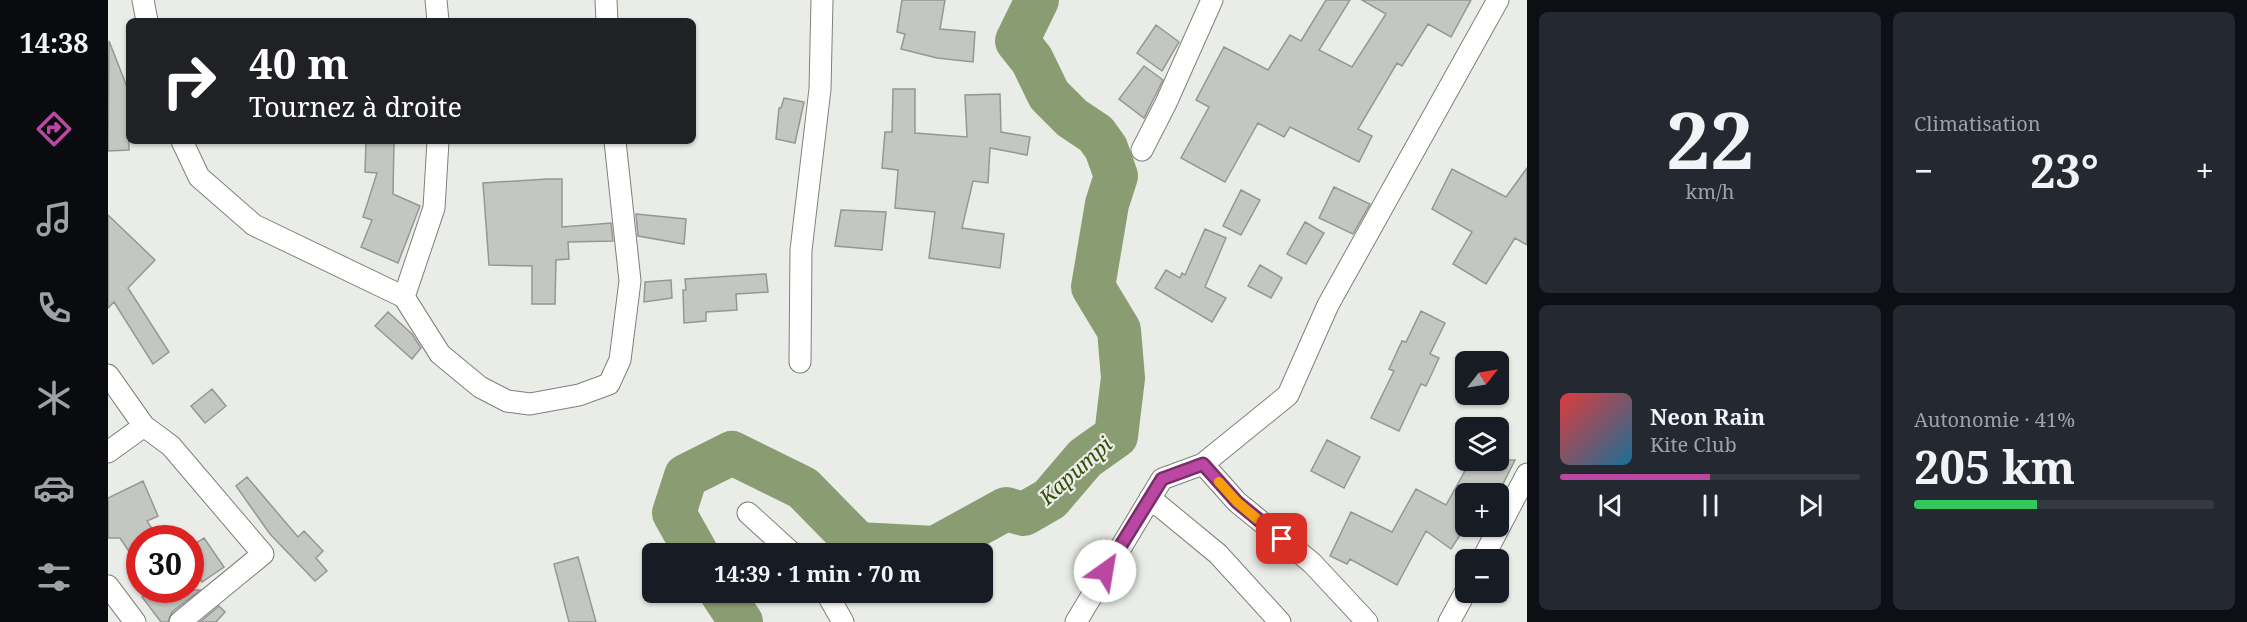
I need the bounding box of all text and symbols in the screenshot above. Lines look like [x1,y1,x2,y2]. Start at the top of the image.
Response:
text: 14:38 [19,24,89,61]
text: 40 m [249,34,349,91]
icon: right [150,42,228,120]
text: 22 [1666,86,1754,192]
text: Tournez à droite [249,88,462,125]
icon: directions [33,108,75,150]
text: Climatisation [1914,110,2041,137]
text: 23° [2030,140,2099,201]
text: − [1914,148,1933,193]
text: + [2196,148,2214,193]
text: km/h [1685,178,1735,205]
icon: music [33,198,75,240]
icon: phone [33,287,75,329]
north arrow [1455,351,1509,405]
map controls [1455,351,1509,603]
icon: climate [33,377,75,419]
text: Neon Rain [1650,401,1765,431]
text: Autonomie · 41% [1914,406,2075,433]
button: layers [1455,417,1509,471]
water label: Kapumpi [1032,430,1118,511]
text: Kite Club [1650,431,1737,458]
text: 205 km [1914,436,2075,497]
icon: car [33,467,75,509]
button: + [1455,483,1509,537]
icon: previous [1594,489,1627,522]
icon: pause [1694,489,1727,522]
icon: next [1794,489,1827,522]
pin [1256,513,1307,564]
icon: arrive [1265,522,1298,555]
speed limit sign: 30 [126,525,204,603]
position arrow [1073,539,1137,603]
button: − [1455,549,1509,603]
icon: filters [33,556,75,598]
text: 14:39 · 1 min · 70 m [714,558,921,588]

